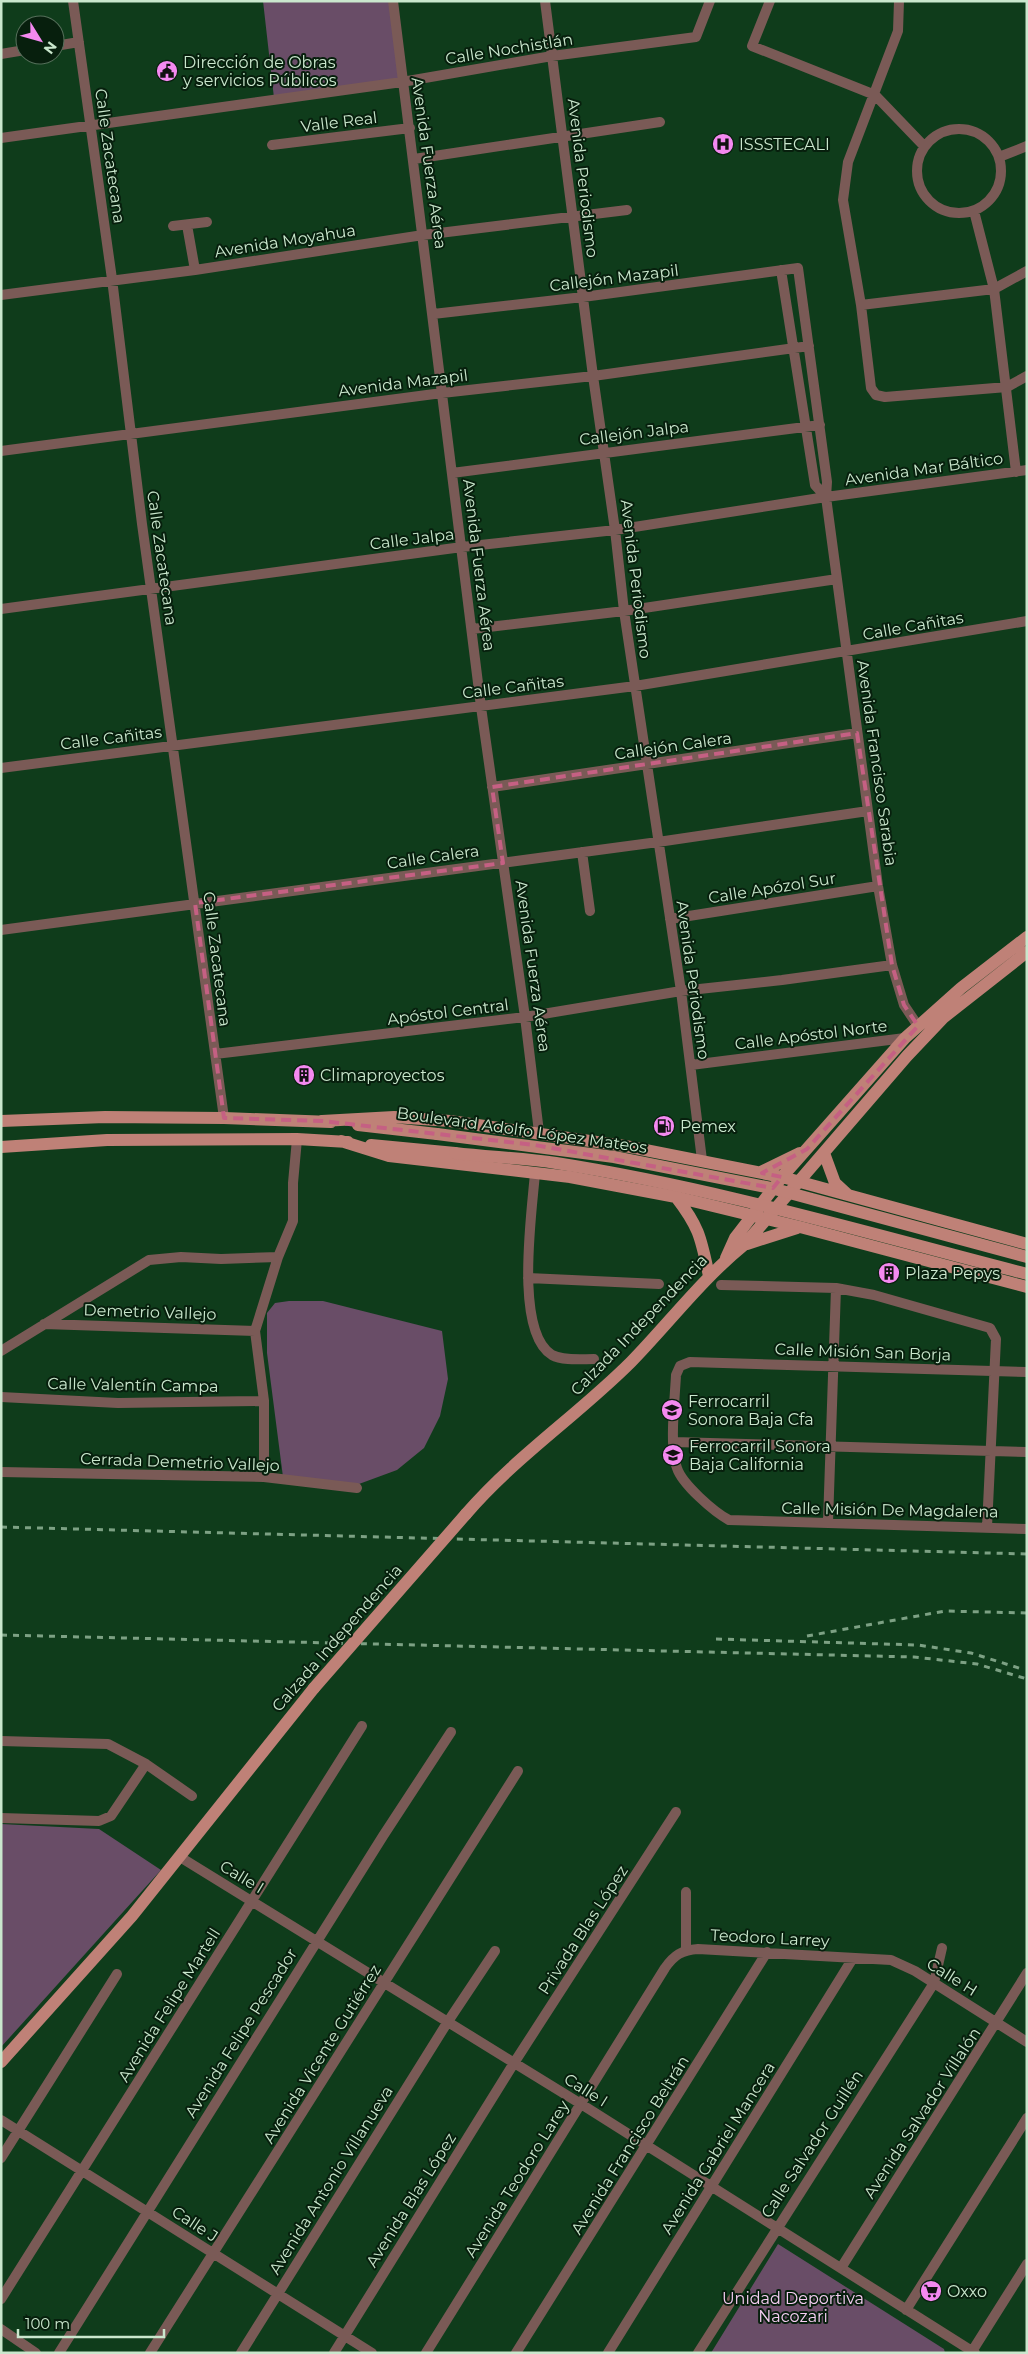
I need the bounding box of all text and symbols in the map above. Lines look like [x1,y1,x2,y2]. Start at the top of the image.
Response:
north arrow [15,15,65,65]
street label: Calle Nochistlán [444,30,574,68]
text: N [40,38,61,58]
place label: Dirección de Obras y servicios Públicos [182,53,337,90]
public building icon: Dirección de Obras y servicios Públicos [155,59,179,83]
street label: Avenida Fuerza Aérea [408,76,450,250]
street label: Calle Zacatecana [91,87,129,225]
street label: Avenida Periodismo [564,97,602,259]
street label: Valle Real [300,108,378,136]
hospital icon: ISSSTECALI [711,132,735,156]
place label: ISSSTECALI [739,135,830,154]
street label: Avenida Moyahua [213,220,357,262]
street label: Callejón Mazapil [548,261,680,295]
street label: Avenida Mazapil [337,366,469,400]
street label: Callejón Jalpa [578,417,690,449]
street label: Avenida Mar Báltico [844,448,1004,490]
street label: Avenida Fuerza Aérea [459,478,499,652]
street label: Calle Zacatecana [143,489,181,627]
street label: Avenida Periodismo [617,498,655,660]
street label: Calle Jalpa [369,524,455,554]
street label: Calle Cañitas [861,608,965,644]
street label: Avenida Francisco Sarabia [853,659,901,867]
street label: Calle Cañitas [461,671,565,703]
street label: Calle Cañitas [59,722,163,754]
street label: Callejón Calera [613,728,733,764]
street label: Calle Calera [386,841,480,873]
street label: Calle Apózol Sur [707,869,837,907]
street label: Avenida Fuerza Aérea [512,879,554,1053]
street label: Calle Zacatecana [199,890,235,1028]
street label: Avenida Periodismo [672,899,714,1061]
street label: Apóstol Central [386,995,510,1029]
street label: Calle Apóstol Norte [734,1016,888,1054]
building icon: Climaproyectos [292,1063,316,1087]
place label: Climaproyectos [320,1066,445,1085]
street label: Boulevard Adolfo López Mateos [396,1103,648,1157]
fuel station icon: Pemex [652,1114,676,1138]
place label: Pemex [680,1117,736,1136]
street label: Calzada Independencia [567,1251,711,1399]
building icon: Plaza Pepys [877,1261,901,1285]
place label: Plaza Pepys [905,1264,1000,1283]
street label: Demetrio Vallejo [83,1300,217,1324]
street label: Calle Misión San Borja [774,1339,952,1365]
street label: Calle Valentín Campa [47,1374,219,1396]
place label: Ferrocarril Sonora Baja Cfa [688,1392,814,1429]
school or university icon: Ferrocarril Sonora Baja Cfa [660,1398,684,1422]
place label: Ferrocarril Sonora Baja California [689,1437,831,1474]
school or university icon: Ferrocarril Sonora Baja California [661,1443,685,1467]
street label: Cerrada Demetrio Vallejo [80,1449,280,1475]
street label: Calle Misión De Magdalena [781,1499,999,1521]
street label: Calzada Independencia [268,1561,406,1715]
street label: Calle I [217,1857,267,1897]
street label: Privada Blas López [534,1862,632,1998]
street label: Avenida Felipe Martell [114,1925,224,2085]
street label: Teodoro Larrey [710,1925,830,1951]
street label: Avenida Felipe Pescador [181,1945,301,2121]
street label: Calle H [923,1954,981,2000]
street label: Avenida Vicente Gutiérrez [259,1961,385,2147]
street label: Avenida Salvador Villalón [860,2024,984,2202]
street label: Avenida Francisco Beltrán [567,2052,693,2238]
street label: Avenida Gabriel Mancera [657,2058,779,2238]
street label: Calle Salvador Guillén [757,2066,867,2222]
street label: Calle I [561,2069,611,2111]
street label: Avenida Antonio Villanueva [265,2082,397,2278]
street label: Avenida Teodoro Larey [461,2097,573,2261]
street label: Avenida Blas López [362,2129,460,2271]
street label: Calle J [168,2202,222,2246]
supermarket icon: Oxxo [919,2279,943,2303]
place label: Oxxo [947,2282,987,2301]
park label: Unidad Deportiva Nacozari [722,2289,864,2326]
scale bar [18,2306,164,2338]
text: 100 m [25,2314,70,2333]

